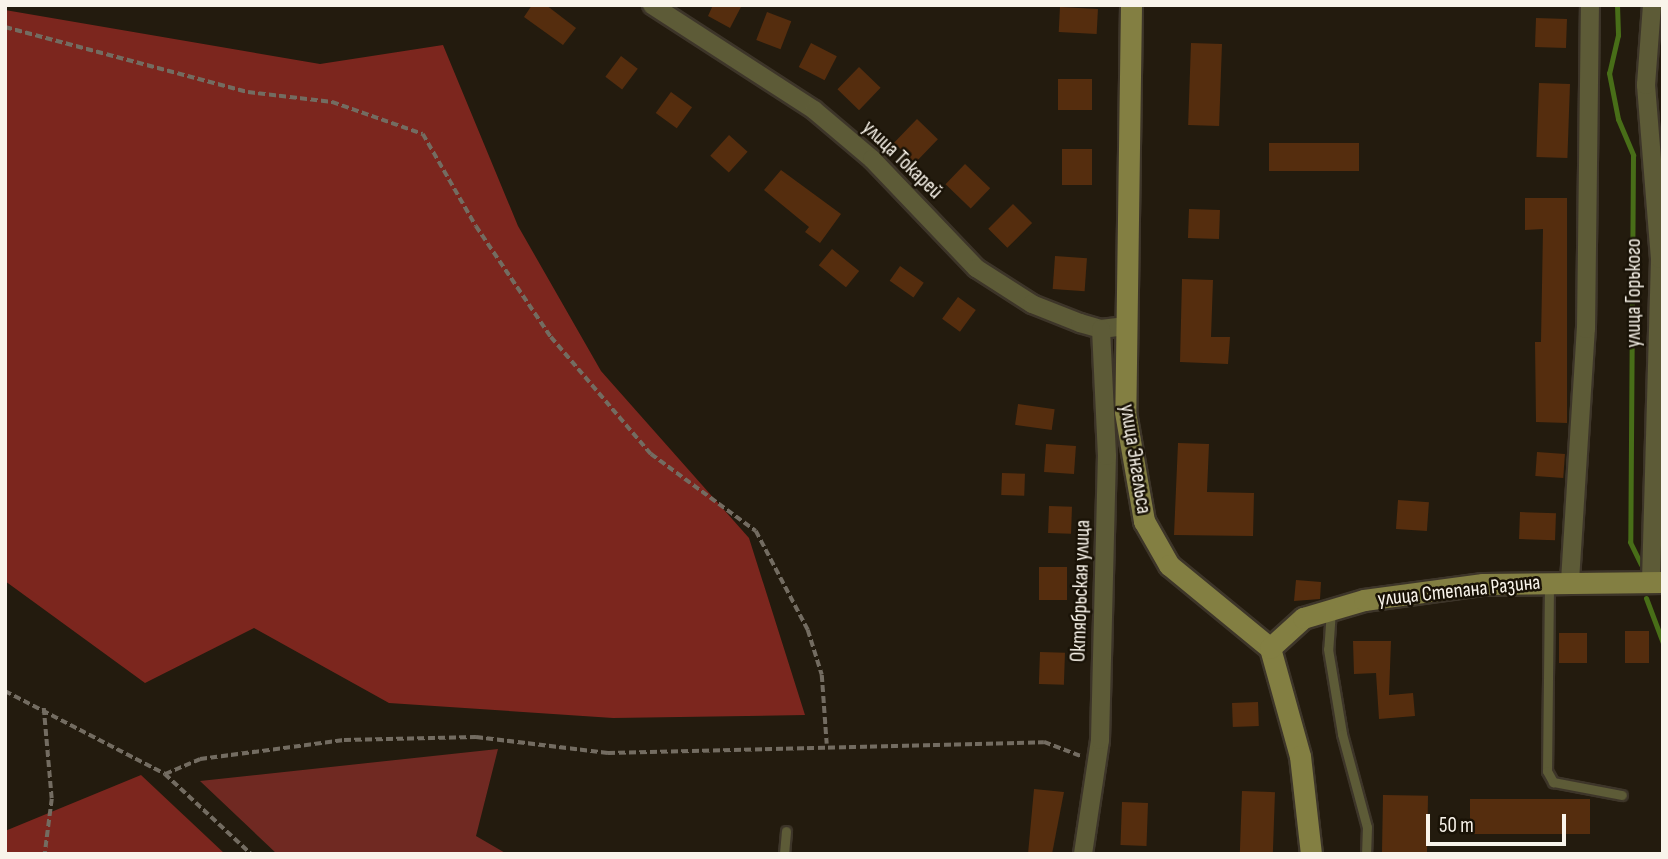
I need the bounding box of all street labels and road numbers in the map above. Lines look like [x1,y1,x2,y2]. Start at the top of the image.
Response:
street label: улица Токарей [857,116,947,204]
street label: улица Горького [1621,238,1647,348]
street label: улица Энгельса [1114,402,1156,516]
street label: Октябрьская улица [1066,519,1096,663]
street label: улица Степана Разина [1376,570,1542,612]

